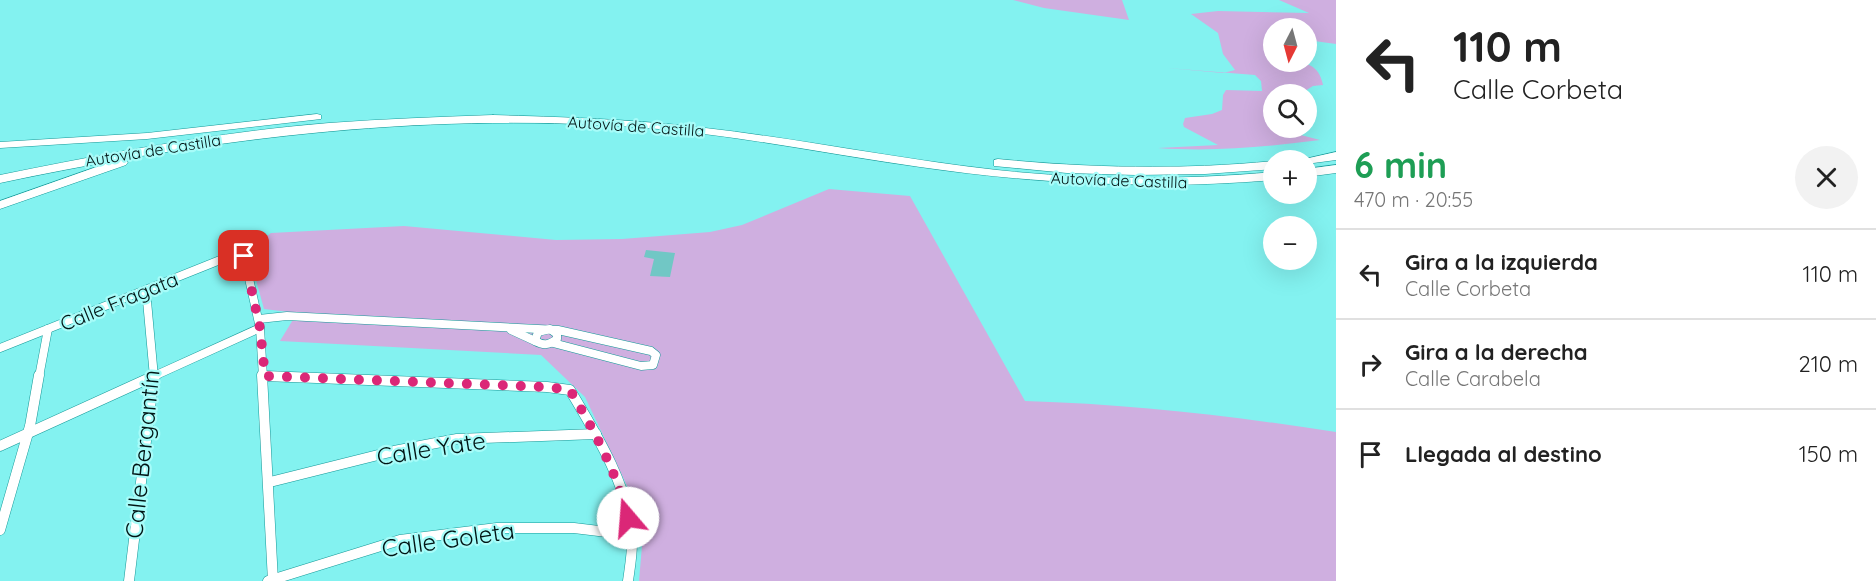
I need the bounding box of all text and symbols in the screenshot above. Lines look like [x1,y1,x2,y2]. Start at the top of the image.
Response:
north arrow [1263,18,1317,72]
map controls [1263,18,1317,270]
text: 110 m [1453,20,1562,73]
icon: left [1354,24,1432,102]
text: Calle Corbeta [1453,72,1623,106]
button: search [1263,84,1317,138]
street label: Autovía de Castilla [567,111,705,141]
street label: Autovía de Castilla [84,129,222,171]
text: 6 min [1354,142,1447,187]
button: close [1795,146,1858,209]
button: + [1263,150,1317,204]
street label: Autovía de Castilla [1050,168,1188,192]
text: 470 m · 20:55 [1354,187,1473,212]
button: − [1263,216,1317,270]
pin [218,230,269,281]
icon: arrive [227,239,260,272]
text: Gira a la izquierda [1405,248,1598,276]
icon: left [1354,258,1387,291]
text: 110 m [1803,260,1858,288]
street label: Calle Fragata [56,266,182,336]
text: Calle Corbeta [1405,276,1531,301]
text: Gira a la derecha [1405,338,1588,366]
icon: right [1354,348,1387,381]
text: 210 m [1799,350,1858,378]
text: Calle Carabela [1405,366,1541,391]
street label: Calle Bergantín [118,368,166,540]
street label: Calle Yate [374,425,488,471]
icon: arrive [1354,438,1387,471]
text: Llegada al destino [1405,440,1602,468]
text: 150 m [1799,440,1858,468]
position arrow [596,486,660,550]
street label: Calle Goleta [380,515,516,563]

